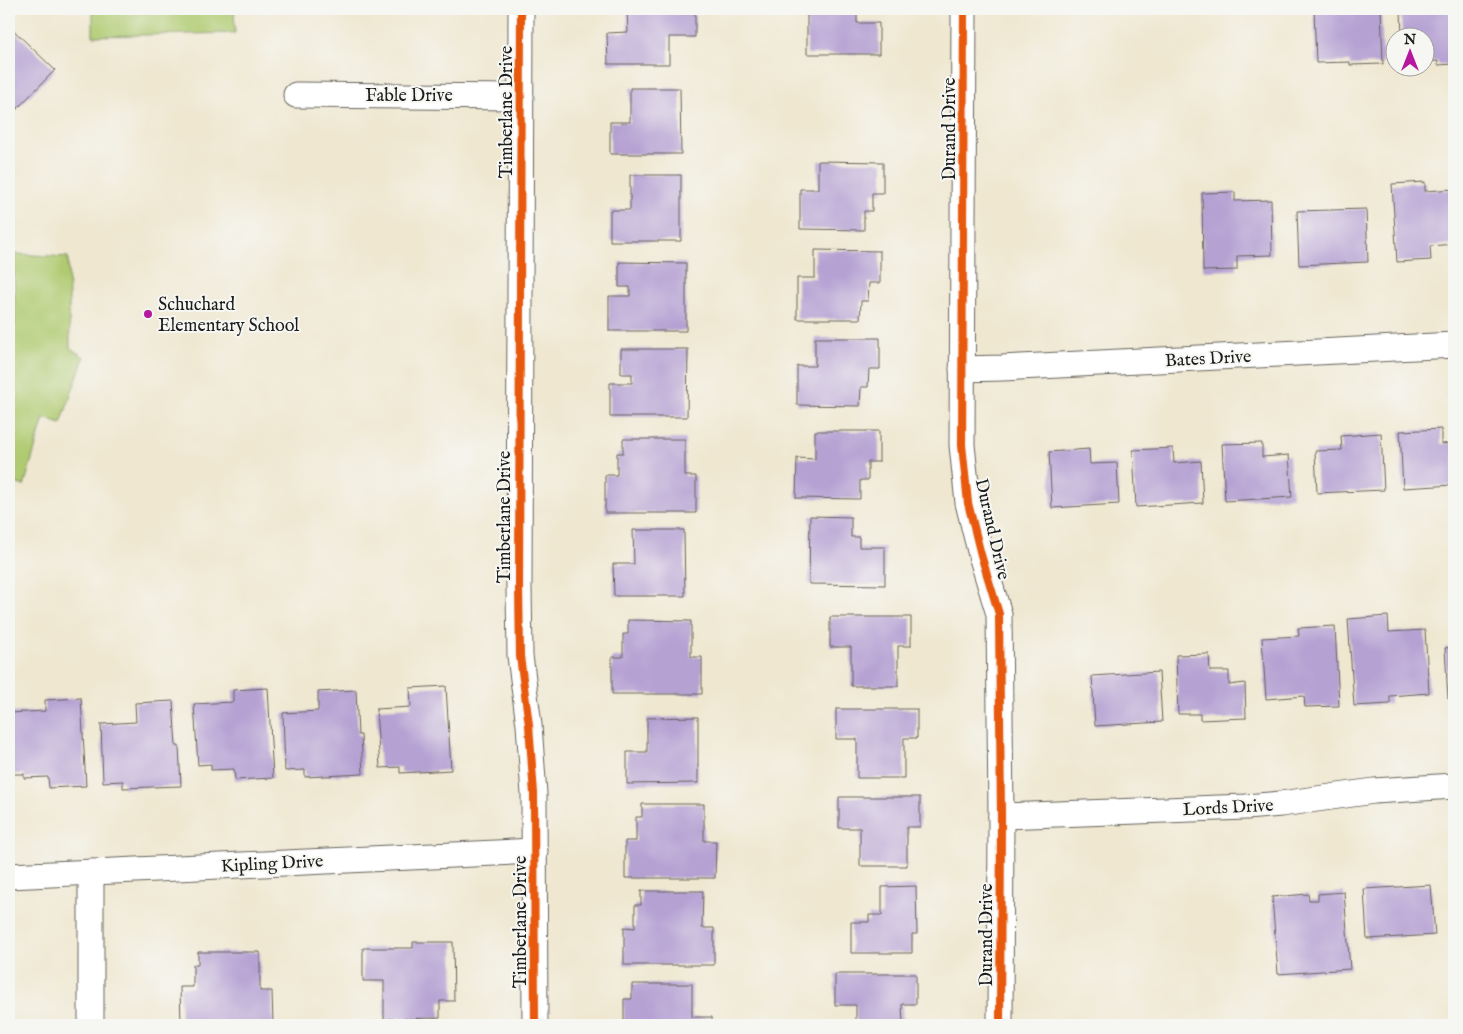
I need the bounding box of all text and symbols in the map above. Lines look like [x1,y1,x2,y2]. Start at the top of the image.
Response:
north arrow [1386,28,1436,78]
text: N [1403,31,1416,49]
street label: Timberlane Drive [496,46,519,178]
street label: Durand Drive [939,77,962,181]
street label: Fable Drive [365,85,453,108]
place label: Schuchard Elementary School [158,294,299,338]
marker: Schuchard Elementary School [142,308,154,320]
street label: Bates Drive [1164,346,1252,373]
street label: Timberlane Drive [494,451,517,583]
street label: Durand Drive [969,476,1014,582]
street label: Lords Drive [1182,795,1274,822]
street label: Kipling Drive [220,850,324,879]
street label: Timberlane Drive [510,856,533,988]
street label: Durand Drive [976,883,999,987]

